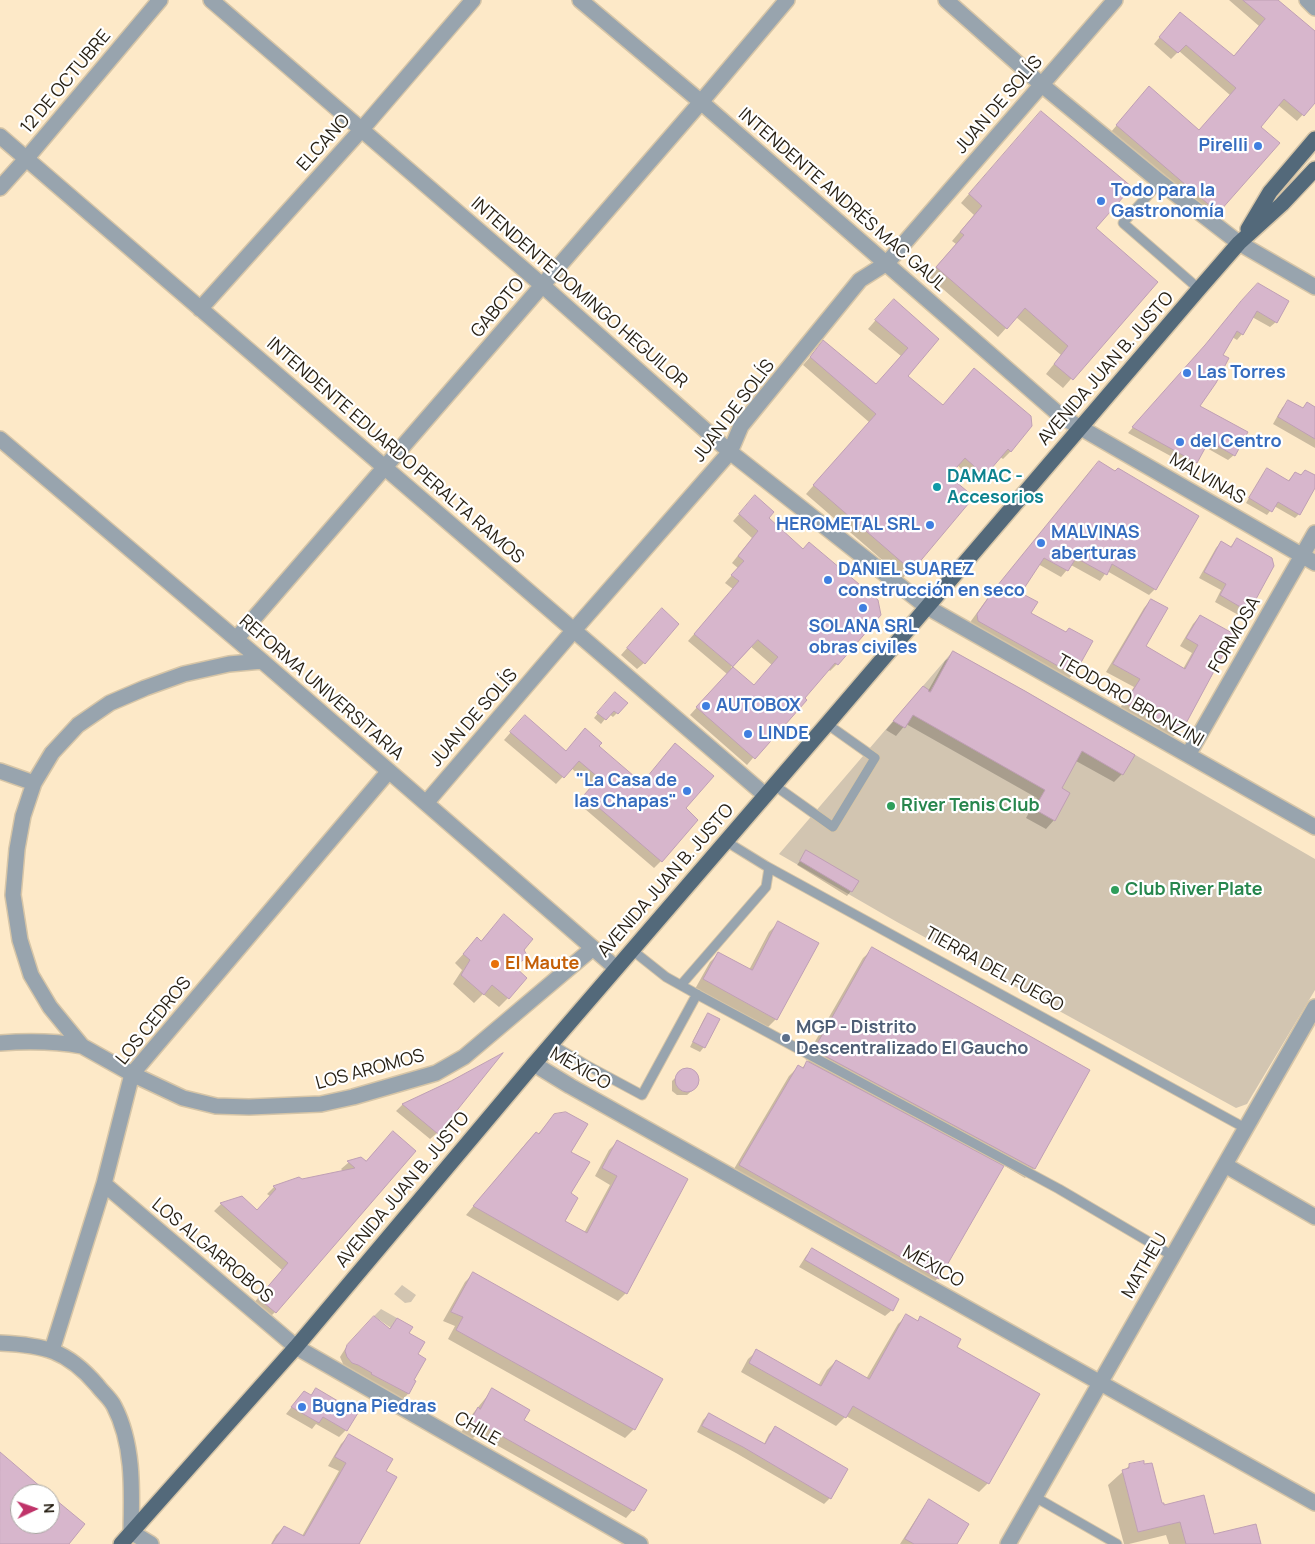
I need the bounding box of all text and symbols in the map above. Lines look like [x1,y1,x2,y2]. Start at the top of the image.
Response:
street label: 12 DE OCTUBRE [16,26,116,138]
street label: JUAN DE SOLÍS [951,52,1047,158]
street label: INTENDENTE ANDRÉS MAC GAUL [734,104,950,296]
street label: ELCANO [293,110,355,176]
place label: Pirelli [1198,135,1248,157]
marker: Pirelli [1252,140,1264,152]
place label: Todo para la Gastronomía [1111,180,1224,222]
street label: INTENDENTE DOMINGO HEGUILOR [466,193,692,393]
marker: Todo para la Gastronomía [1095,195,1107,207]
street label: GABOTO [467,274,529,342]
street label: AVENIDA JUAN B. JUSTO [1033,288,1179,450]
street label: INTENDENTE EDUARDO PERALTA RAMOS [262,333,528,569]
street label: JUAN DE SOLÍS [689,356,779,466]
place label: Las Torres [1197,362,1286,384]
marker: Las Torres [1181,367,1193,379]
place label: del Centro [1190,431,1282,453]
marker: del Centro [1174,436,1186,448]
street label: MALVINAS [1165,449,1249,509]
place label: DAMAC - Accesorios [947,466,1044,508]
marker: DAMAC - Accesorios [931,481,943,493]
place label: HEROMETAL SRL [776,514,920,536]
marker: HEROMETAL SRL [924,519,936,531]
place label: MALVINAS aberturas [1051,522,1140,564]
marker: MALVINAS aberturas [1035,537,1047,549]
place label: DANIEL SUAREZ construcción en seco [838,559,1025,602]
marker: DANIEL SUAREZ construcción en seco [822,574,834,586]
street label: FORMOSA [1205,593,1265,677]
marker: SOLANA SRL obras civiles [857,602,869,614]
street label: REFORMA UNIVERSITARIA [234,611,408,765]
place label: SOLANA SRL obras civiles [809,616,917,659]
street label: TEODORO BRONZINI [1053,650,1207,752]
street label: JUAN DE SOLÍS [426,665,522,771]
place label: AUTOBOX [716,695,801,717]
marker: AUTOBOX [700,700,712,712]
place label: LINDE [758,723,809,745]
marker: LINDE [742,728,754,740]
place label: "La Casa de las Chapas" [574,770,677,812]
marker: "La Casa de las Chapas" [681,785,693,797]
place label: River Tenis Club [901,795,1040,817]
street label: AVENIDA JUAN B. JUSTO [593,800,739,962]
marker: River Tenis Club [885,800,897,812]
place label: Club River Plate [1125,879,1262,901]
marker: Club River Plate [1109,884,1121,896]
street label: TIERRA DEL FUEGO [921,923,1067,1017]
place label: El Maute [505,953,579,975]
marker: El Maute [489,958,501,970]
street label: LOS CEDROS [112,973,196,1069]
place label: MGP - Distrito Descentralizado El Gaucho [796,1017,1028,1060]
marker: MGP - Distrito Descentralizado El Gaucho [780,1032,792,1044]
street label: MÉXICO [546,1043,614,1095]
street label: LOS AROMOS [313,1045,427,1095]
street label: AVENIDA JUAN B. JUSTO [332,1108,474,1272]
street label: LOS ALGARROBOS [147,1194,277,1308]
street label: MATHEU [1118,1230,1172,1302]
street label: MÉXICO [899,1241,967,1293]
place label: Bugna Piedras [312,1396,436,1418]
marker: Bugna Piedras [296,1401,308,1413]
street label: CHILE [450,1407,504,1451]
north arrow [10,1484,60,1534]
text: N [40,1503,59,1514]

